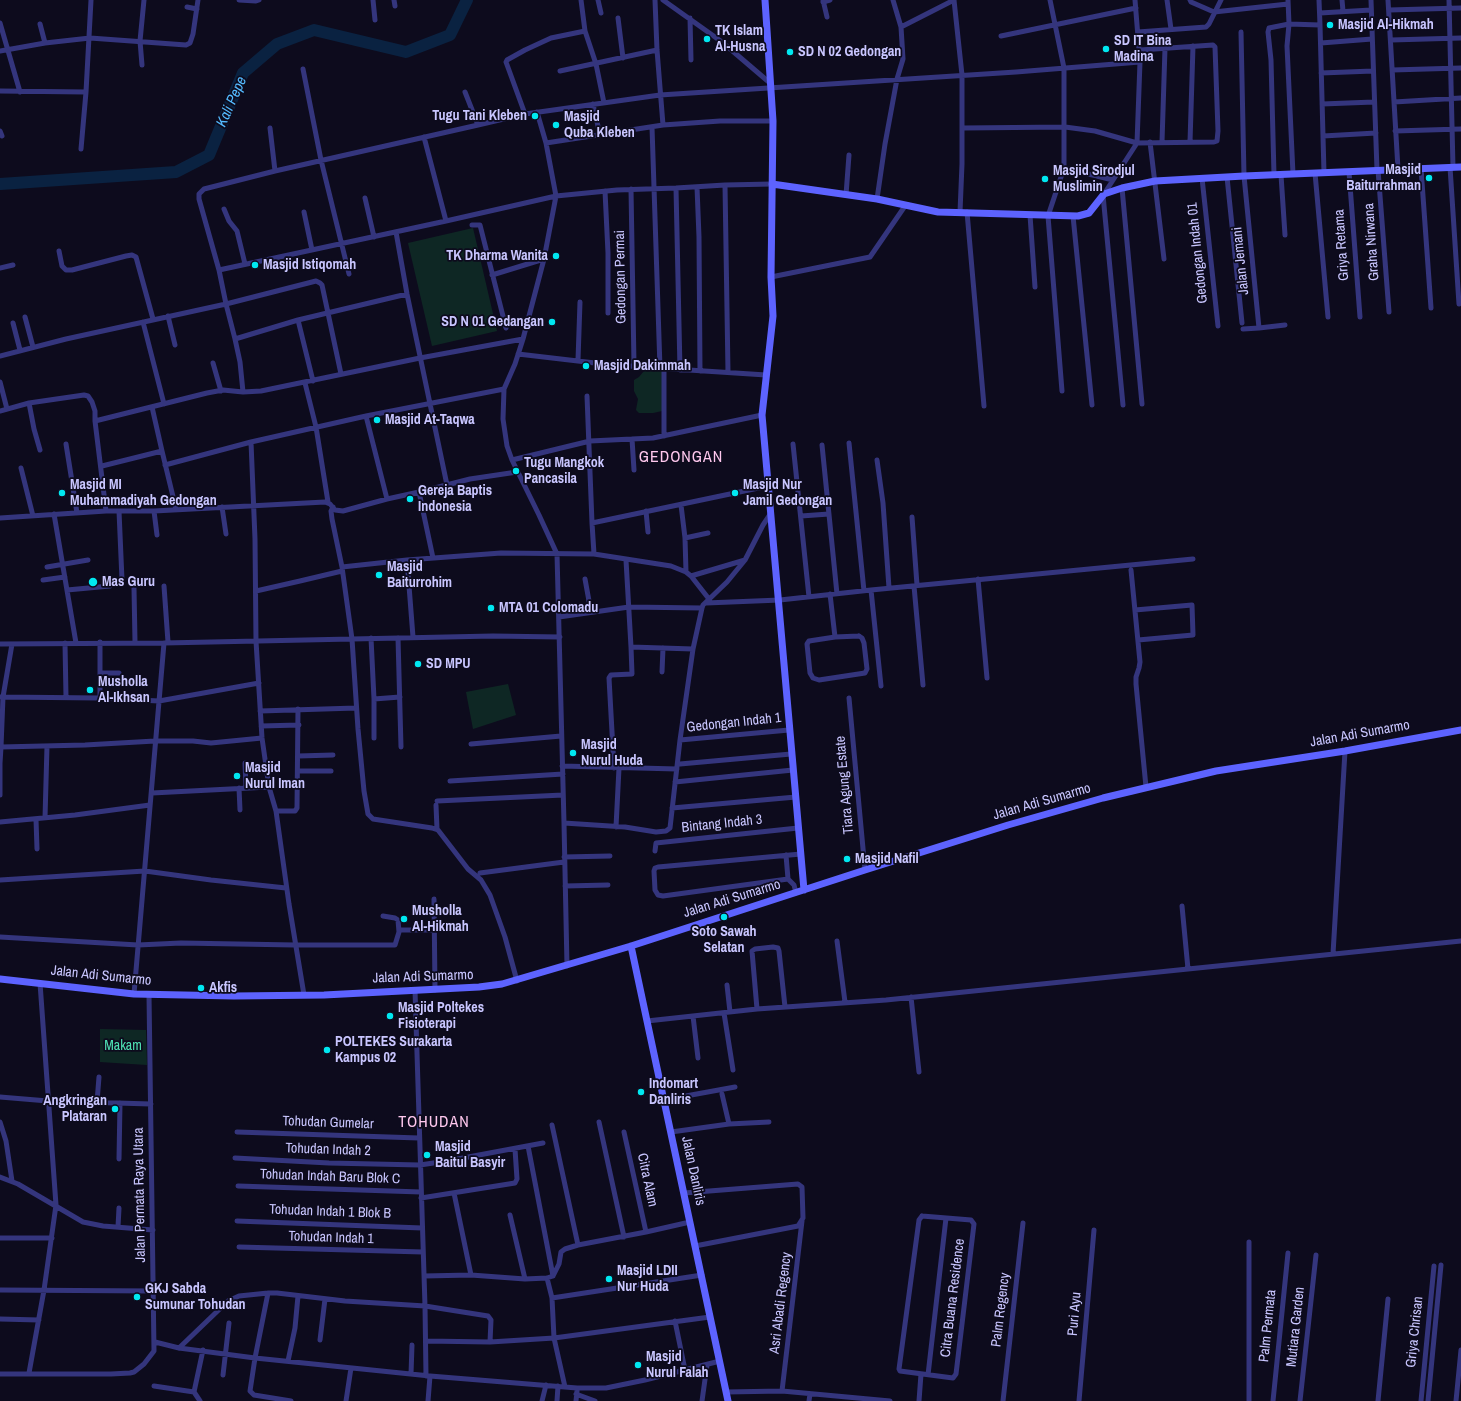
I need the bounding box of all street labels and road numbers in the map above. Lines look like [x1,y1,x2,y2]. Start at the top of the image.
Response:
street label: Gedongan Indah 01 [1184,202,1212,304]
street label: Graha Nirwana [1361,203,1383,281]
street label: Griya Retama [1331,209,1353,281]
street label: Jalan Jemani [1229,226,1253,296]
street label: Gedongan Permai [612,230,630,324]
street label: Gedongan Indah 1 [686,710,782,736]
street label: Jalan Adi Sumarmo [1309,717,1411,751]
street label: Tiara Agung Estate [832,735,858,835]
street label: Jalan Adi Sumarmo [991,780,1093,824]
street label: Bintang Indah 3 [681,811,763,837]
street label: Jalan Adi Sumarmo [681,876,783,922]
street label: Jalan Adi Sumarmo [50,962,152,990]
street label: Jalan Adi Sumarmo [372,967,474,987]
street label: Tohudan Gumelar [282,1113,374,1133]
street label: Jalan Permata Raya Utara [130,1127,150,1263]
street label: Jalan Danliris [677,1135,709,1207]
street label: Tohudan Indah 2 [285,1140,371,1160]
street label: Citra Alam [633,1152,661,1208]
street label: Tohudan Indah Baru Blok C [260,1166,400,1188]
street label: Tohudan Indah 1 Blok B [269,1201,391,1223]
street label: Tohudan Indah 1 [288,1228,374,1248]
street label: Citra Buana Residence [937,1238,969,1358]
street label: Asri Abadi Regency [766,1251,796,1355]
street label: Palm Regency [988,1272,1014,1348]
street label: Mutiara Garden [1283,1286,1309,1368]
street label: Palm Permata [1256,1289,1280,1363]
street label: Puri Ayu [1065,1291,1085,1337]
street label: Griya Chrisan [1403,1296,1427,1368]

